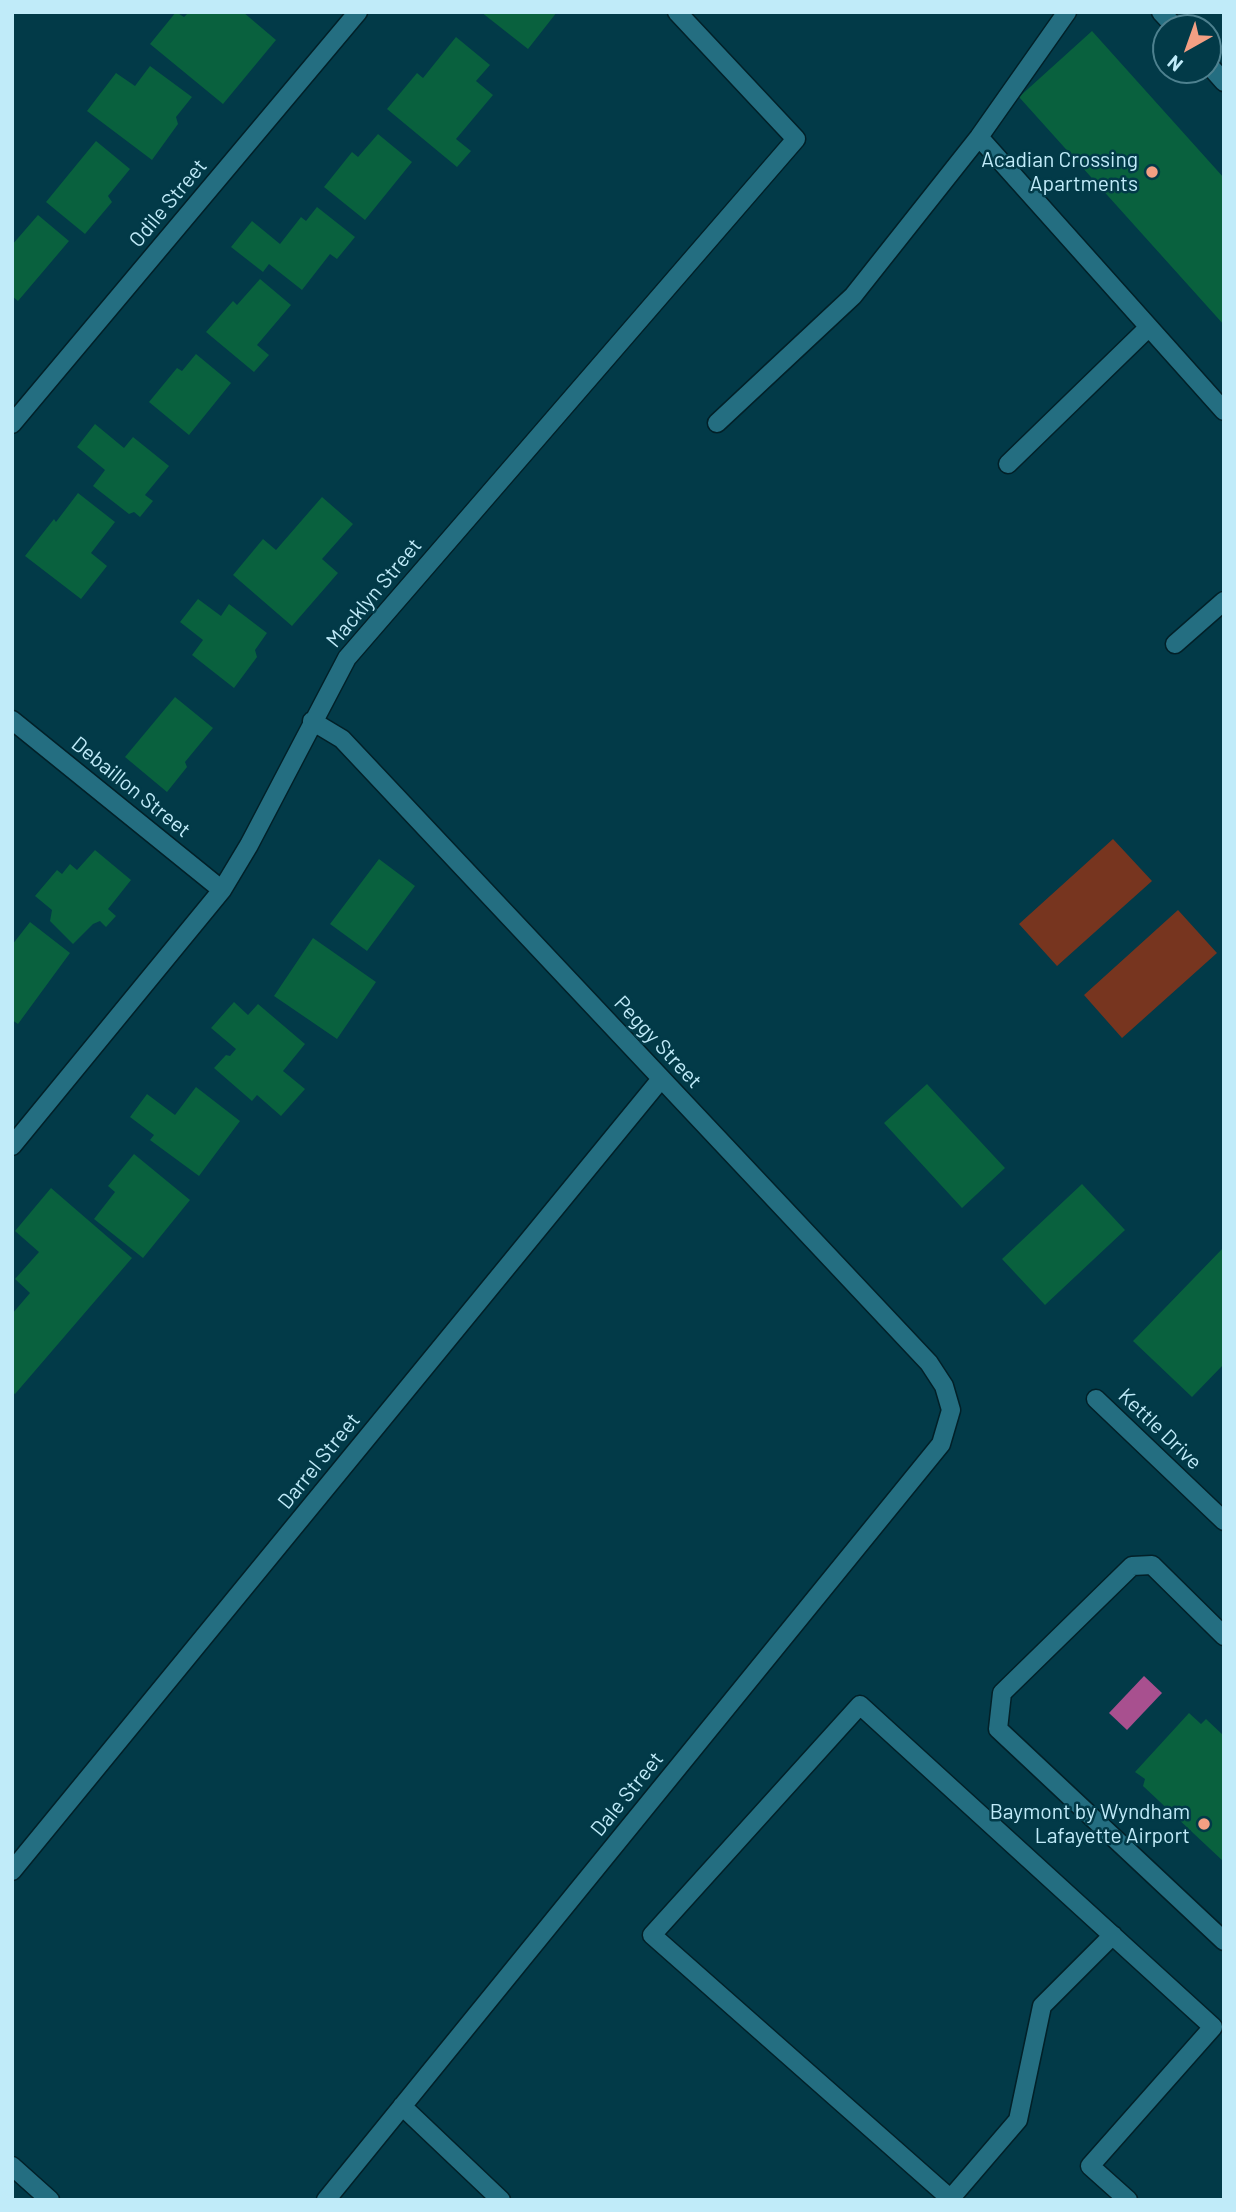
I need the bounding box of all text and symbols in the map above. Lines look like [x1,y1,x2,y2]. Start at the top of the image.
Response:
north arrow [1152,14,1222,84]
text: N [1162,51,1187,77]
place label: Acadian Crossing Apartments [981,147,1138,197]
street label: Odile Street [124,154,212,252]
marker: Acadian Crossing Apartments [1144,164,1160,180]
street label: Macklyn Street [321,533,427,653]
street label: Debaillon Street [66,731,196,843]
street label: Peggy Street [609,991,707,1093]
street label: Kettle Drive [1113,1383,1207,1475]
street label: Darrel Street [273,1408,365,1514]
street label: Dale Street [585,1747,669,1841]
place label: Baymont by Wyndham Lafayette Airport [990,1799,1190,1849]
marker: Baymont by Wyndham Lafayette Airport [1196,1816,1212,1832]

